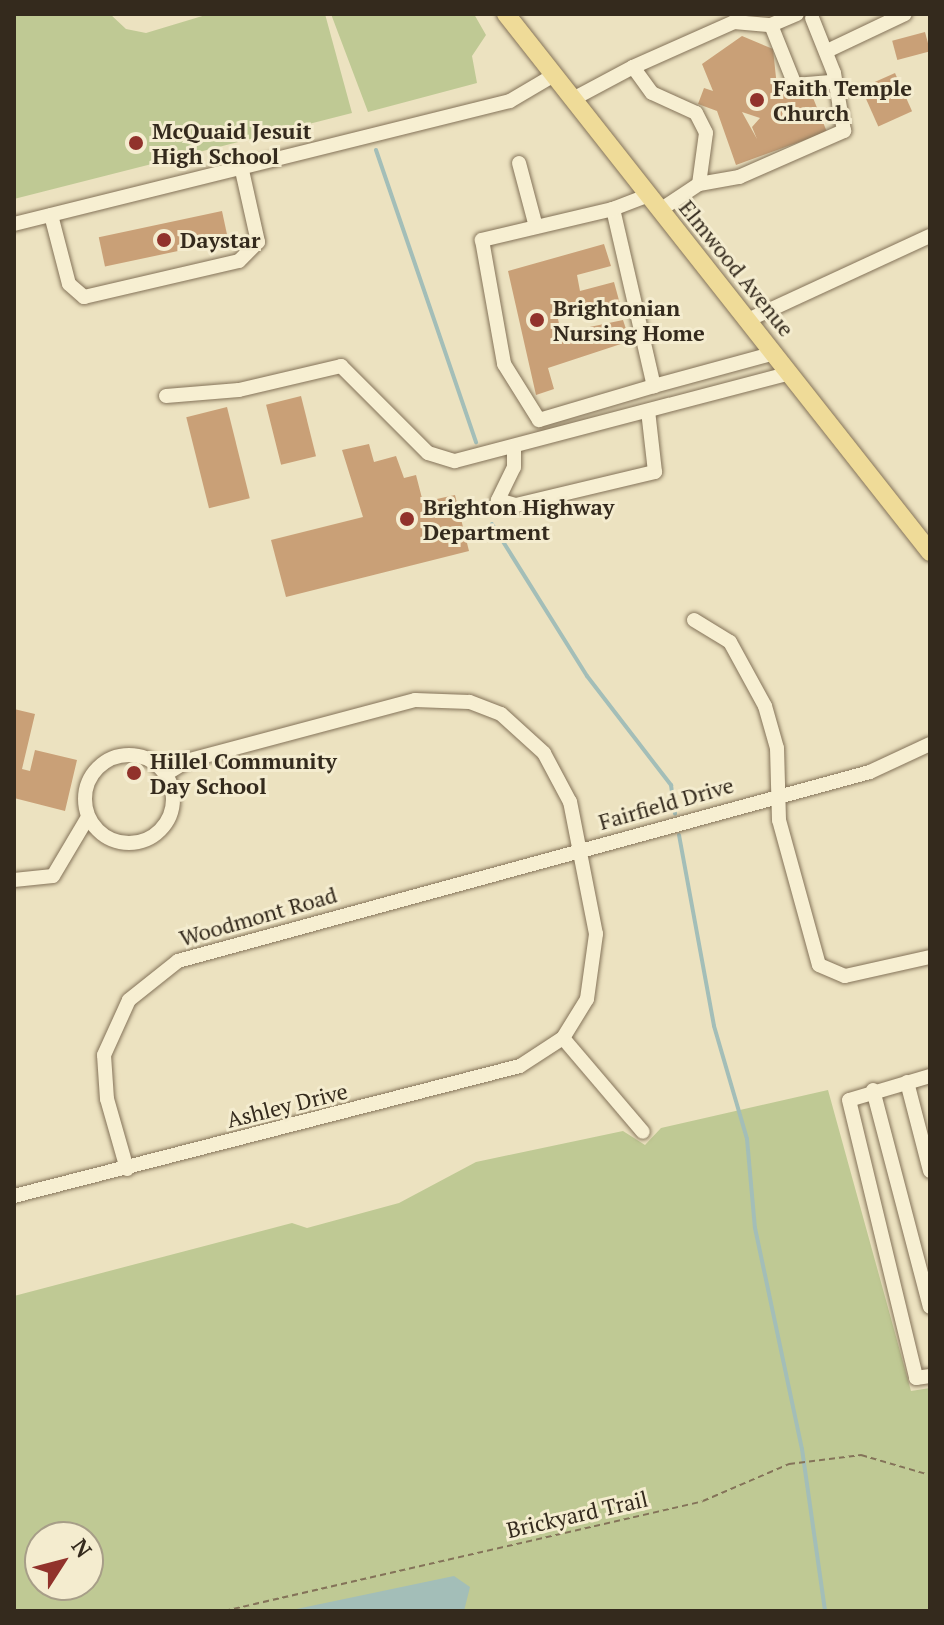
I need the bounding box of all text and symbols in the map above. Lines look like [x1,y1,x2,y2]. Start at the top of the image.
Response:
place label: Faith Temple Church [773,74,912,126]
marker: Faith Temple Church [748,91,766,109]
place label: McQuaid Jesuit High School [152,117,312,168]
marker: McQuaid Jesuit High School [127,134,145,152]
street label: Elmwood Avenue [674,194,800,342]
place label: Daystar [180,227,261,253]
marker: Daystar [155,231,173,249]
place label: Brightonian Nursing Home [553,294,705,346]
marker: Brightonian Nursing Home [528,311,546,329]
place label: Brighton Highway Department [423,493,614,544]
marker: Brighton Highway Department [398,510,416,528]
place label: Hillel Community Day School [150,747,337,798]
marker: Hillel Community Day School [125,764,143,782]
street label: Fairfield Drive [596,771,736,835]
street label: Woodmont Road [176,881,340,951]
street label: Ashley Drive [224,1077,350,1133]
street label: Brickyard Trail [504,1485,650,1543]
north arrow [24,1521,104,1601]
text: N [66,1533,99,1563]

